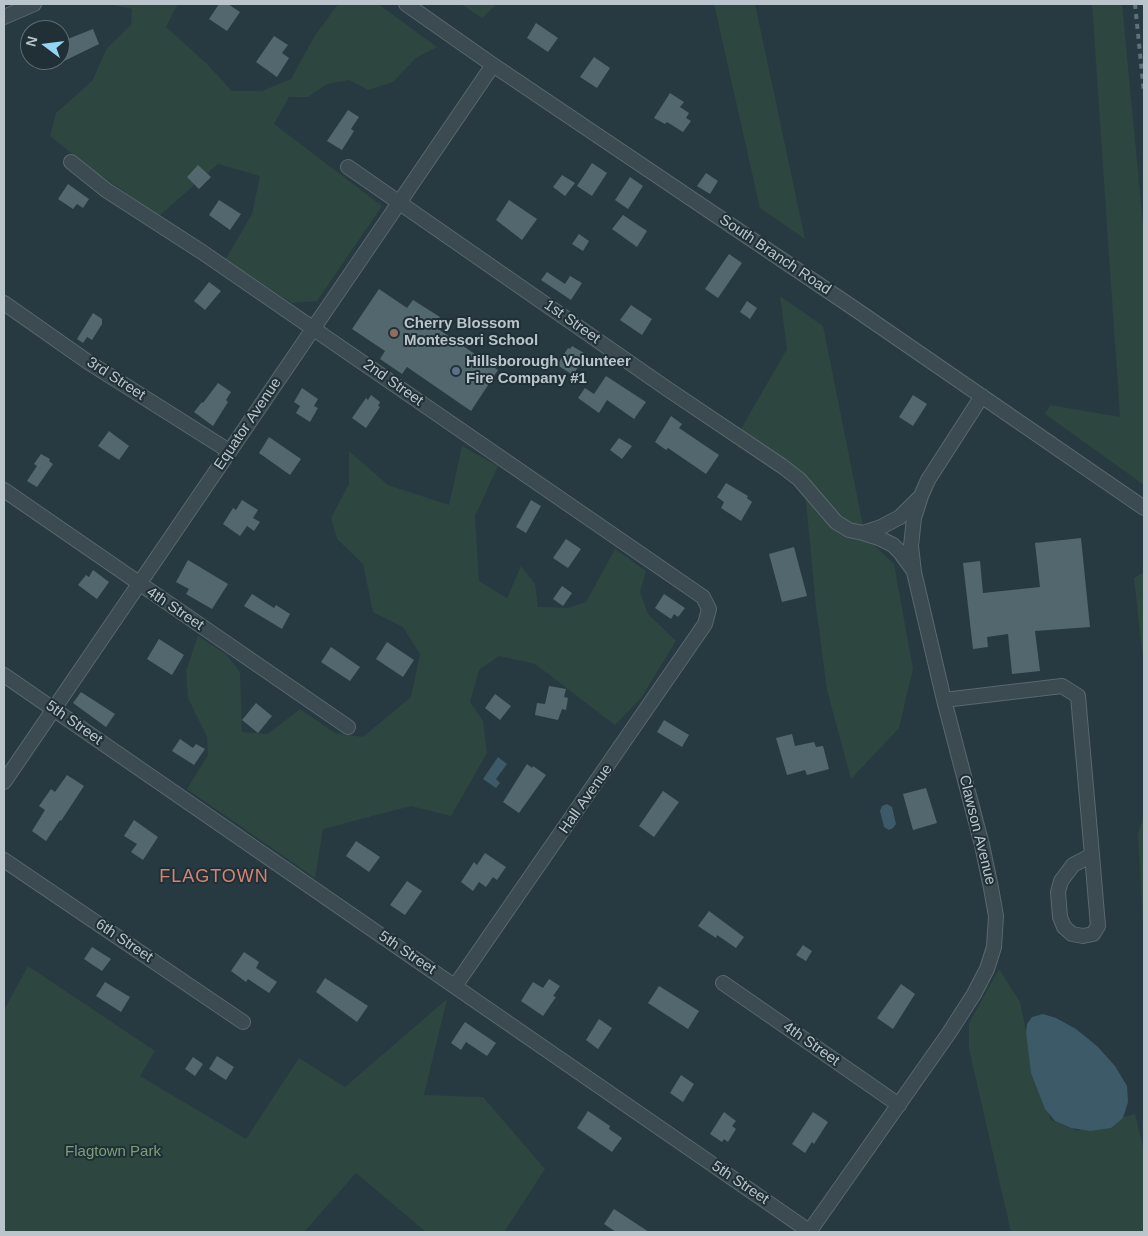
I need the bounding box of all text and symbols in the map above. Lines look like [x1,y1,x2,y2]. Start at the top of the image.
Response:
north arrow [20,20,70,70]
text: N [22,34,41,48]
street label: South Branch Road [716,211,834,299]
street label: 1st Street [541,296,603,348]
place label: Cherry Blossom Montessori School [404,315,538,350]
marker: Cherry Blossom Montessori School [388,327,400,339]
place label: Hillsborough Volunteer Fire Company #1 [466,353,631,388]
street label: 3rd Street [83,354,149,404]
street label: 2nd Street [359,356,427,410]
marker: Hillsborough Volunteer Fire Company #1 [450,365,462,377]
street label: Equator Avenue [211,374,285,474]
street label: 4th Street [143,583,207,635]
street label: 5th Street [42,697,106,749]
street label: Hall Avenue [556,761,616,837]
street label: Clawson Avenue [955,773,999,887]
district label: FLAGTOWN [158,866,270,888]
street label: 6th Street [92,915,156,967]
street label: 5th Street [375,927,439,979]
street label: 4th Street [779,1018,843,1070]
park label: Flagtown Park [65,1143,161,1161]
street label: 5th Street [708,1157,772,1209]

